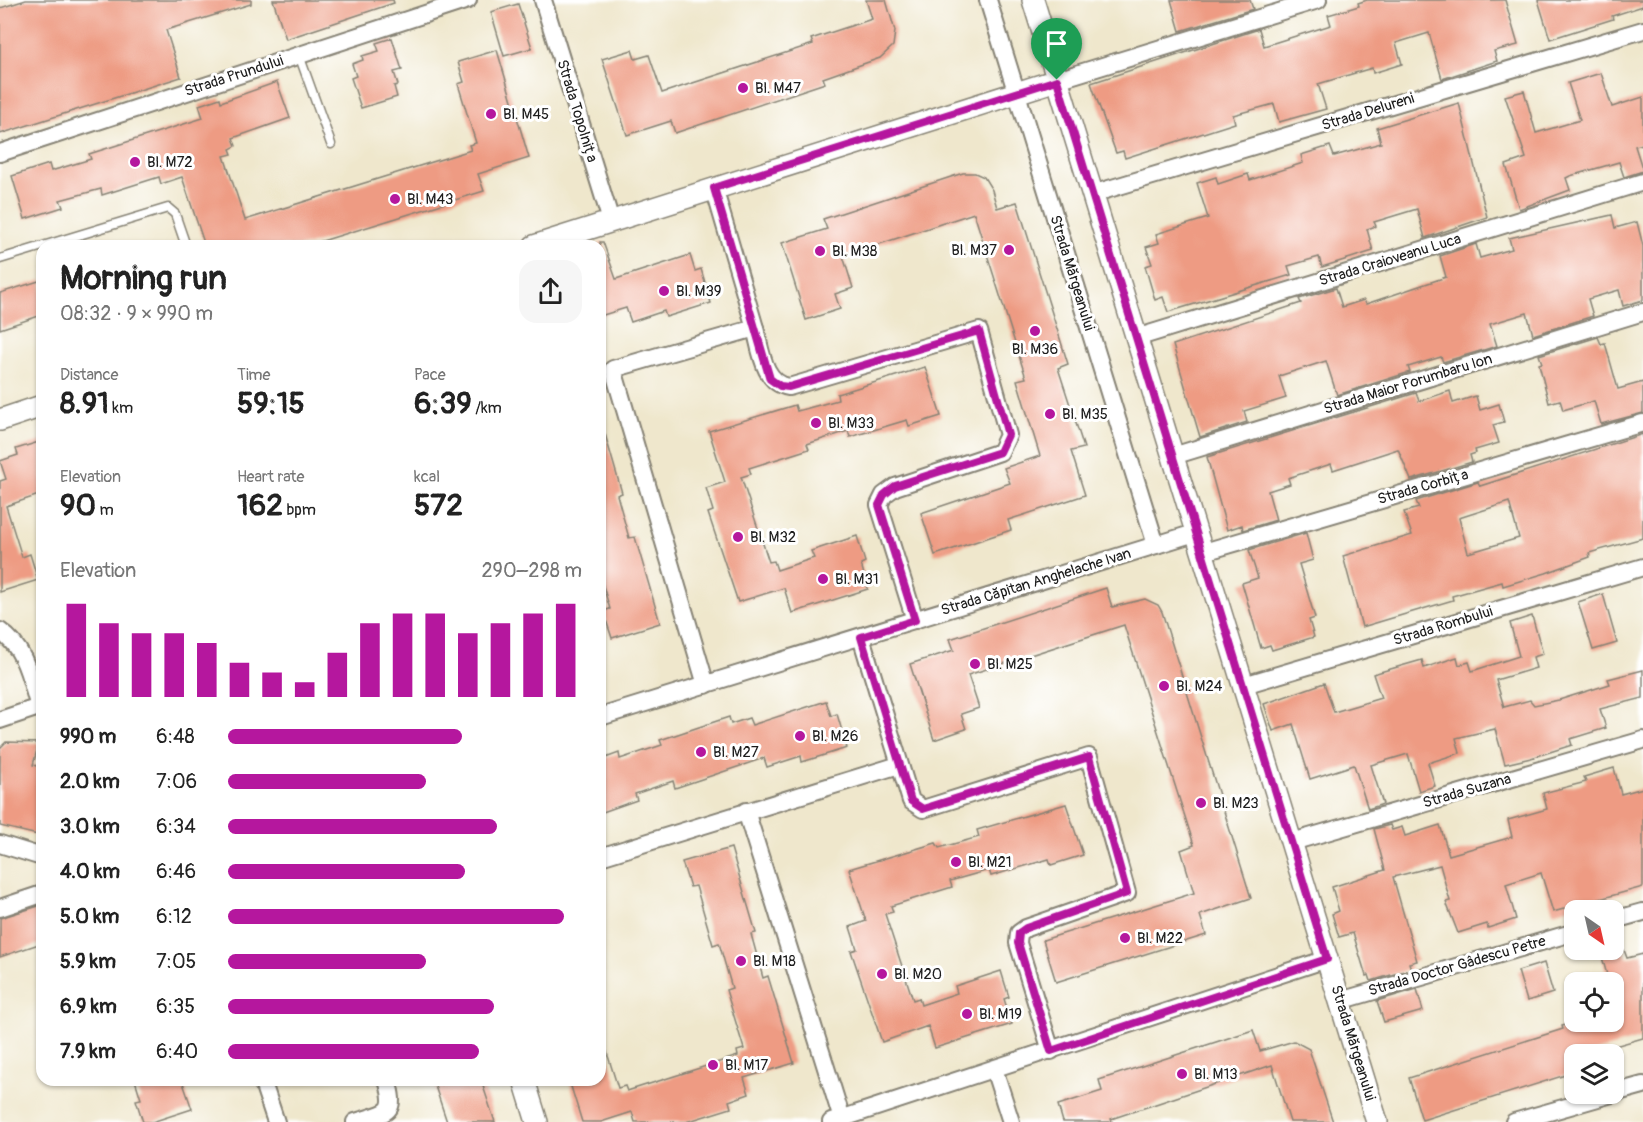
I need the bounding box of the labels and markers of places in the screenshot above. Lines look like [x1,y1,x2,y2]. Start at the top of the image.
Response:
pin [1031,18,1082,80]
place label: Bl. M47 [755,79,801,98]
marker: Bl. M47 [736,81,750,95]
place label: Bl. M45 [503,105,549,124]
marker: Bl. M45 [484,107,498,121]
place label: Bl. M72 [147,153,193,172]
marker: Bl. M72 [128,155,142,169]
place label: Bl. M43 [407,190,453,209]
marker: Bl. M43 [388,192,402,206]
place label: Bl. M37 [951,241,997,260]
place label: Bl. M38 [832,242,878,261]
marker: Bl. M37 [1002,243,1016,257]
marker: Bl. M38 [813,244,827,258]
place label: Bl. M39 [676,282,722,301]
marker: Bl. M39 [657,284,671,298]
marker: Bl. M36 [1028,324,1042,338]
place label: Bl. M36 [1012,340,1058,359]
place label: Bl. M35 [1062,405,1108,424]
marker: Bl. M35 [1043,407,1057,421]
place label: Bl. M33 [828,414,874,433]
marker: Bl. M33 [809,416,823,430]
place label: Bl. M32 [750,528,796,547]
marker: Bl. M32 [731,530,745,544]
place label: Bl. M31 [835,570,879,589]
marker: Bl. M31 [816,572,830,586]
place label: Bl. M25 [987,655,1033,674]
marker: Bl. M25 [968,657,982,671]
place label: Bl. M24 [1176,677,1223,696]
marker: Bl. M24 [1157,679,1171,693]
place label: Bl. M26 [812,727,859,746]
marker: Bl. M26 [793,729,807,743]
place label: Bl. M27 [713,743,759,762]
marker: Bl. M27 [694,745,708,759]
place label: Bl. M23 [1213,794,1259,813]
marker: Bl. M23 [1194,796,1208,810]
place label: Bl. M21 [968,853,1012,872]
marker: Bl. M21 [949,855,963,869]
place label: Bl. M22 [1137,929,1183,948]
marker: Bl. M22 [1118,931,1132,945]
place label: Bl. M18 [753,952,796,971]
marker: Bl. M18 [734,954,748,968]
place label: Bl. M20 [894,965,942,984]
marker: Bl. M20 [875,967,889,981]
place label: Bl. M19 [979,1005,1022,1024]
marker: Bl. M19 [960,1007,974,1021]
place label: Bl. M17 [725,1056,768,1075]
marker: Bl. M17 [706,1058,720,1072]
place label: Bl. M13 [1194,1065,1238,1084]
marker: Bl. M13 [1175,1067,1189,1081]

